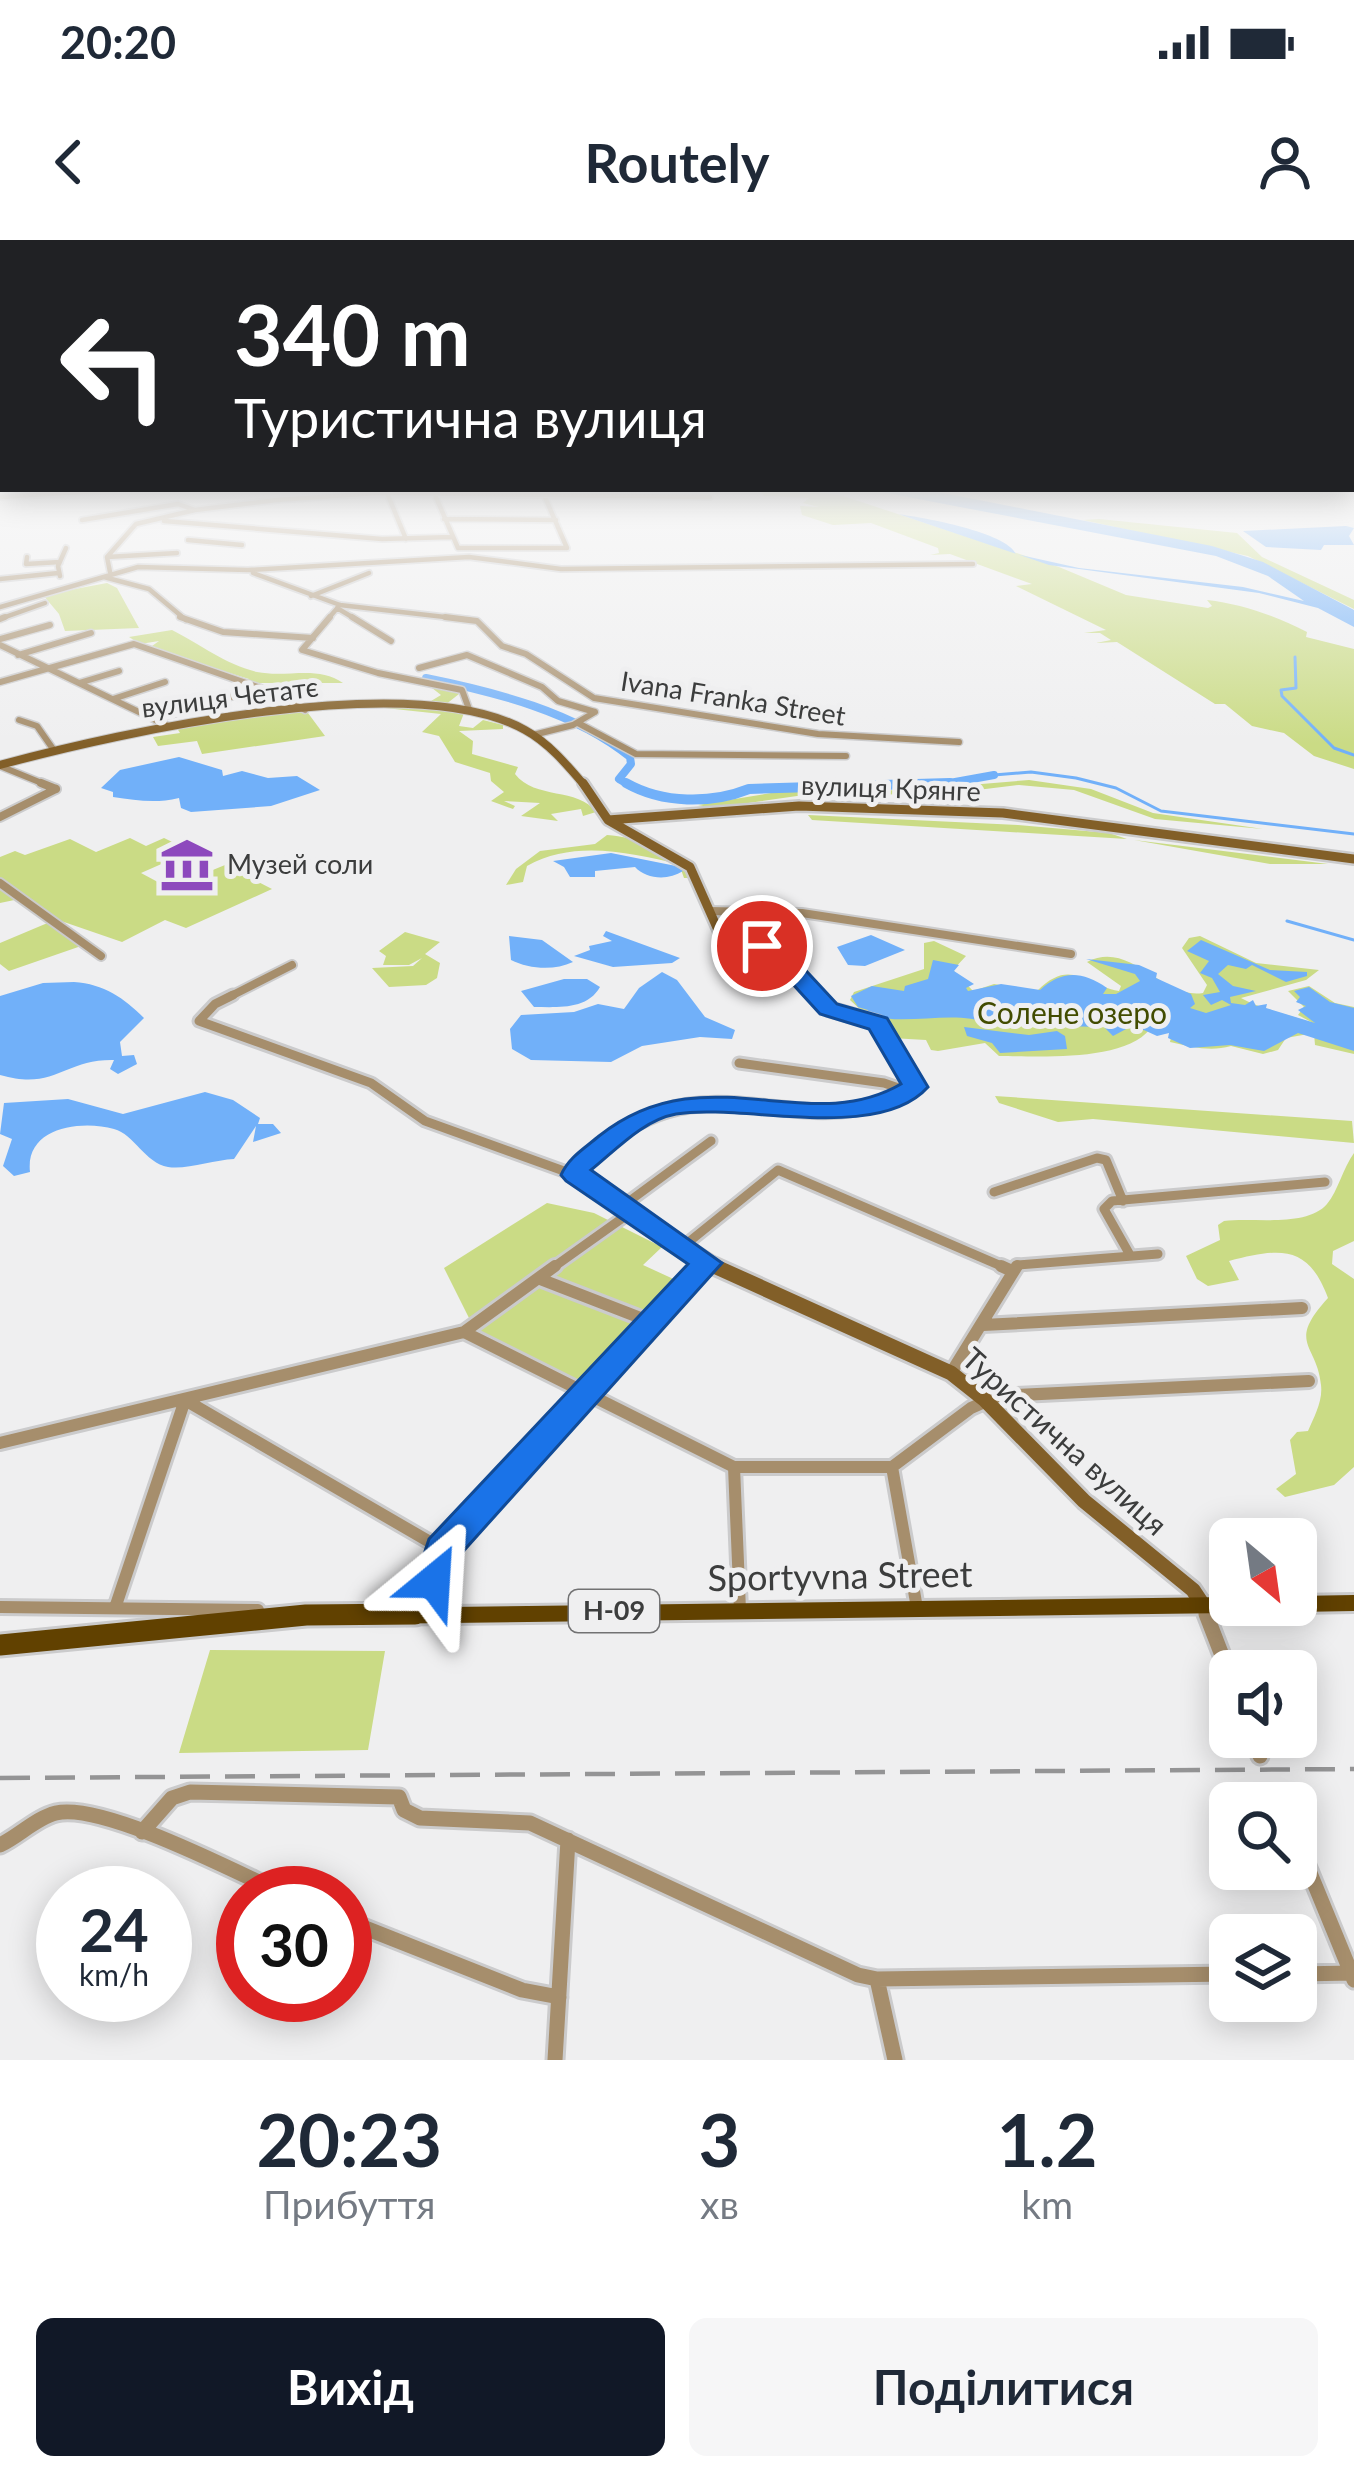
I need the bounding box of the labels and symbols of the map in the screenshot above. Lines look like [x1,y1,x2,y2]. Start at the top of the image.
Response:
street label: Ivana Franka Street [619,663,848,732]
street label: вулиця Четатє [140,669,320,724]
street label: вулиця Крянге [801,768,981,807]
museum icon: Музей соли [158,836,216,894]
place label: Музей соли [227,847,373,880]
pin [711,895,813,997]
park label: Солене озеро [977,994,1167,1030]
street label: Туристична вулиця [956,1339,1175,1542]
position arrow [371,1518,497,1644]
north arrow [1209,1518,1317,1626]
street label: Sportyvna Street [707,1551,973,1599]
road number: Н-09 [569,1590,659,1632]
speed limit sign: 30 [216,1866,372,2022]

